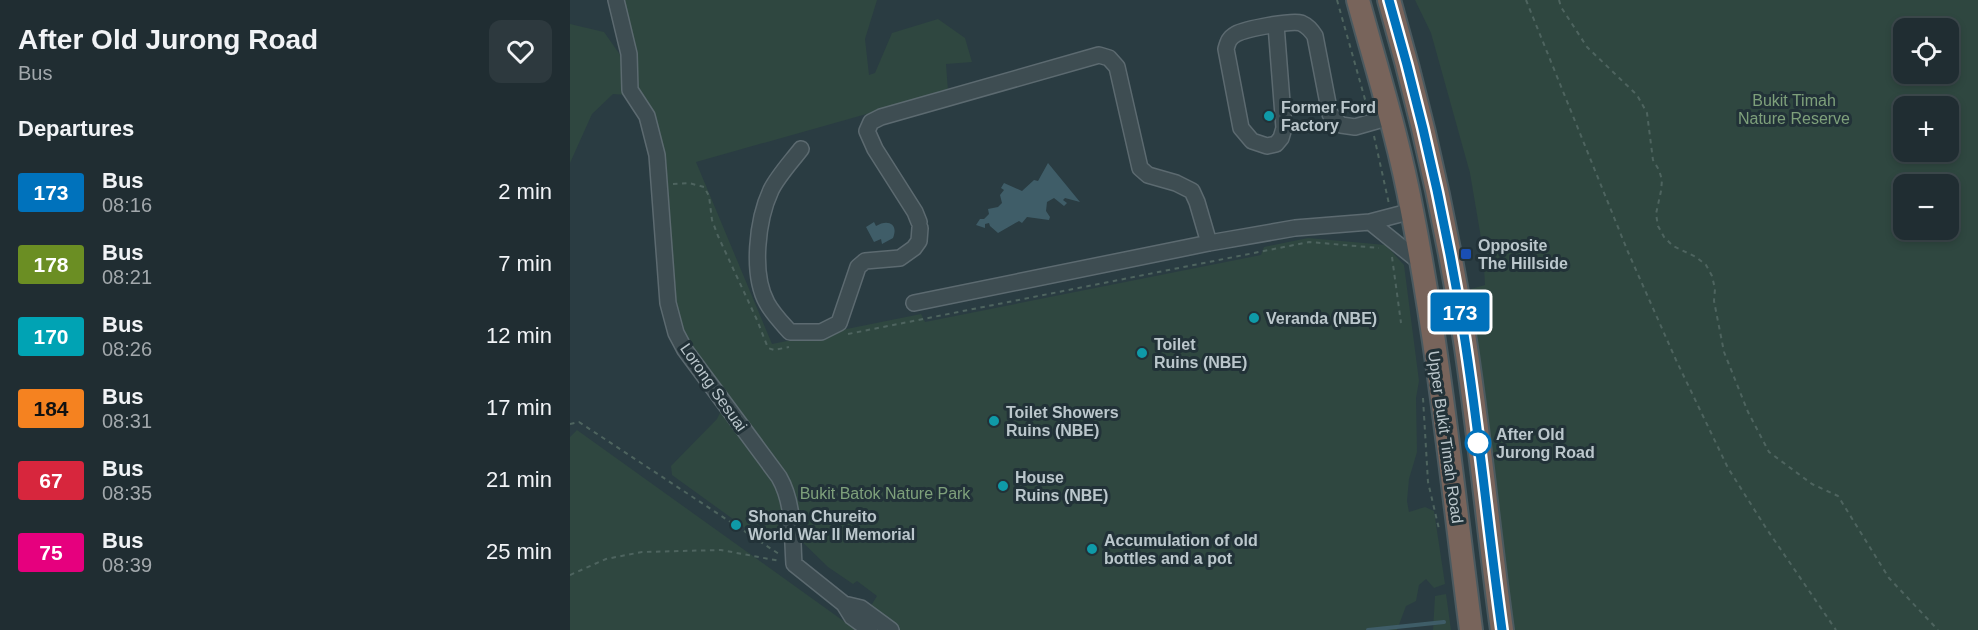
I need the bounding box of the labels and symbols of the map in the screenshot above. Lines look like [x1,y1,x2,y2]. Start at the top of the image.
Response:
park label: Bukit Timah Nature Reserve [1738,92,1850,127]
place label: Former Ford Factory [1281,99,1376,134]
marker: Former Ford Factory [1262,109,1276,123]
place label: Opposite The Hillside [1478,237,1568,272]
marker: Opposite The Hillside [1459,247,1473,261]
line badge: 173 [1426,292,1494,332]
place label: Veranda (NBE) [1266,310,1377,327]
marker: Veranda (NBE) [1247,311,1261,325]
place label: Toilet Ruins (NBE) [1154,336,1247,371]
street label: Lorong Sesuai [677,340,750,434]
marker: Toilet Ruins (NBE) [1135,346,1149,360]
street label: Upper Bukit Timah Road [1425,350,1466,525]
place label: Toilet Showers Ruins (NBE) [1006,404,1119,439]
marker: Toilet Showers Ruins (NBE) [987,414,1001,428]
place label: After Old Jurong Road [1496,426,1595,461]
marker: After Old Jurong Road [1465,430,1491,456]
place label: House Ruins (NBE) [1015,469,1108,504]
marker: House Ruins (NBE) [996,479,1010,493]
park label: Bukit Batok Nature Park [800,485,971,502]
place label: Shonan Chureito World War II Memorial [748,508,915,543]
marker: Shonan Chureito World War II Memorial [729,518,743,532]
place label: Accumulation of old bottles and a pot [1104,532,1258,567]
marker: Accumulation of old bottles and a pot [1085,542,1099,556]

